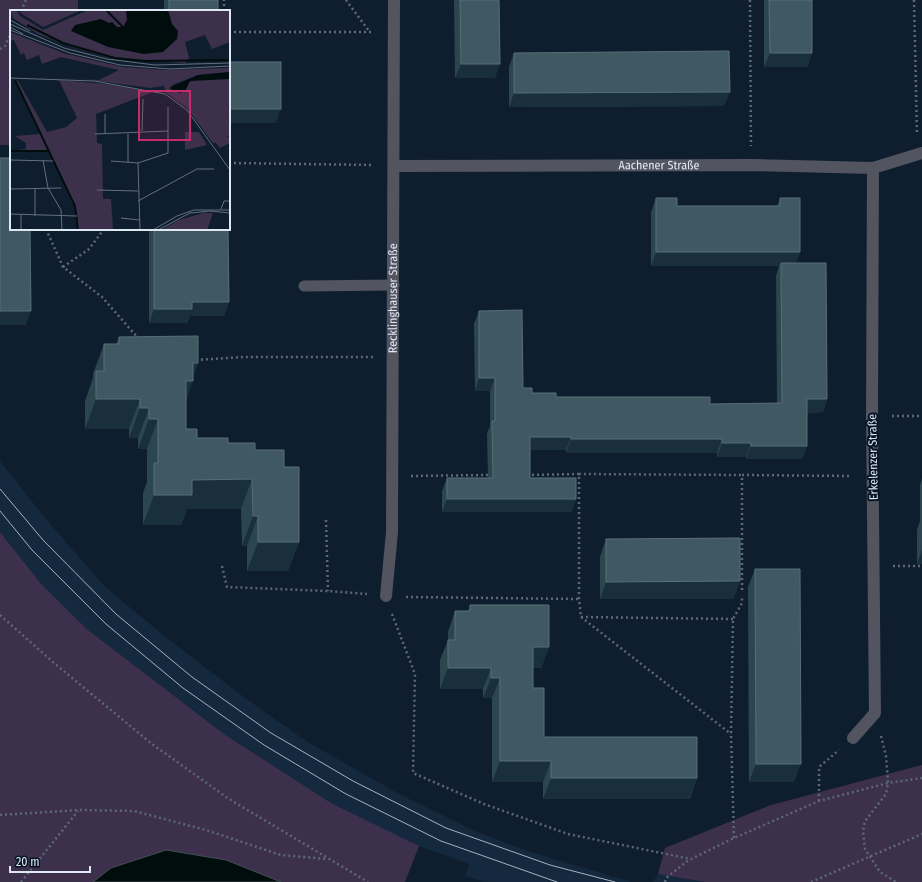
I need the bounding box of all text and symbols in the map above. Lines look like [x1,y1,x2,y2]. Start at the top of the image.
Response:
inset map [10,10,230,230]
street label: Aachener Straße [619,158,700,172]
street label: Recklinghauser Straße [386,243,400,353]
street label: Erkelenzer Straße [865,414,881,500]
scale bar [10,848,90,874]
text: 20 m [16,855,40,869]

